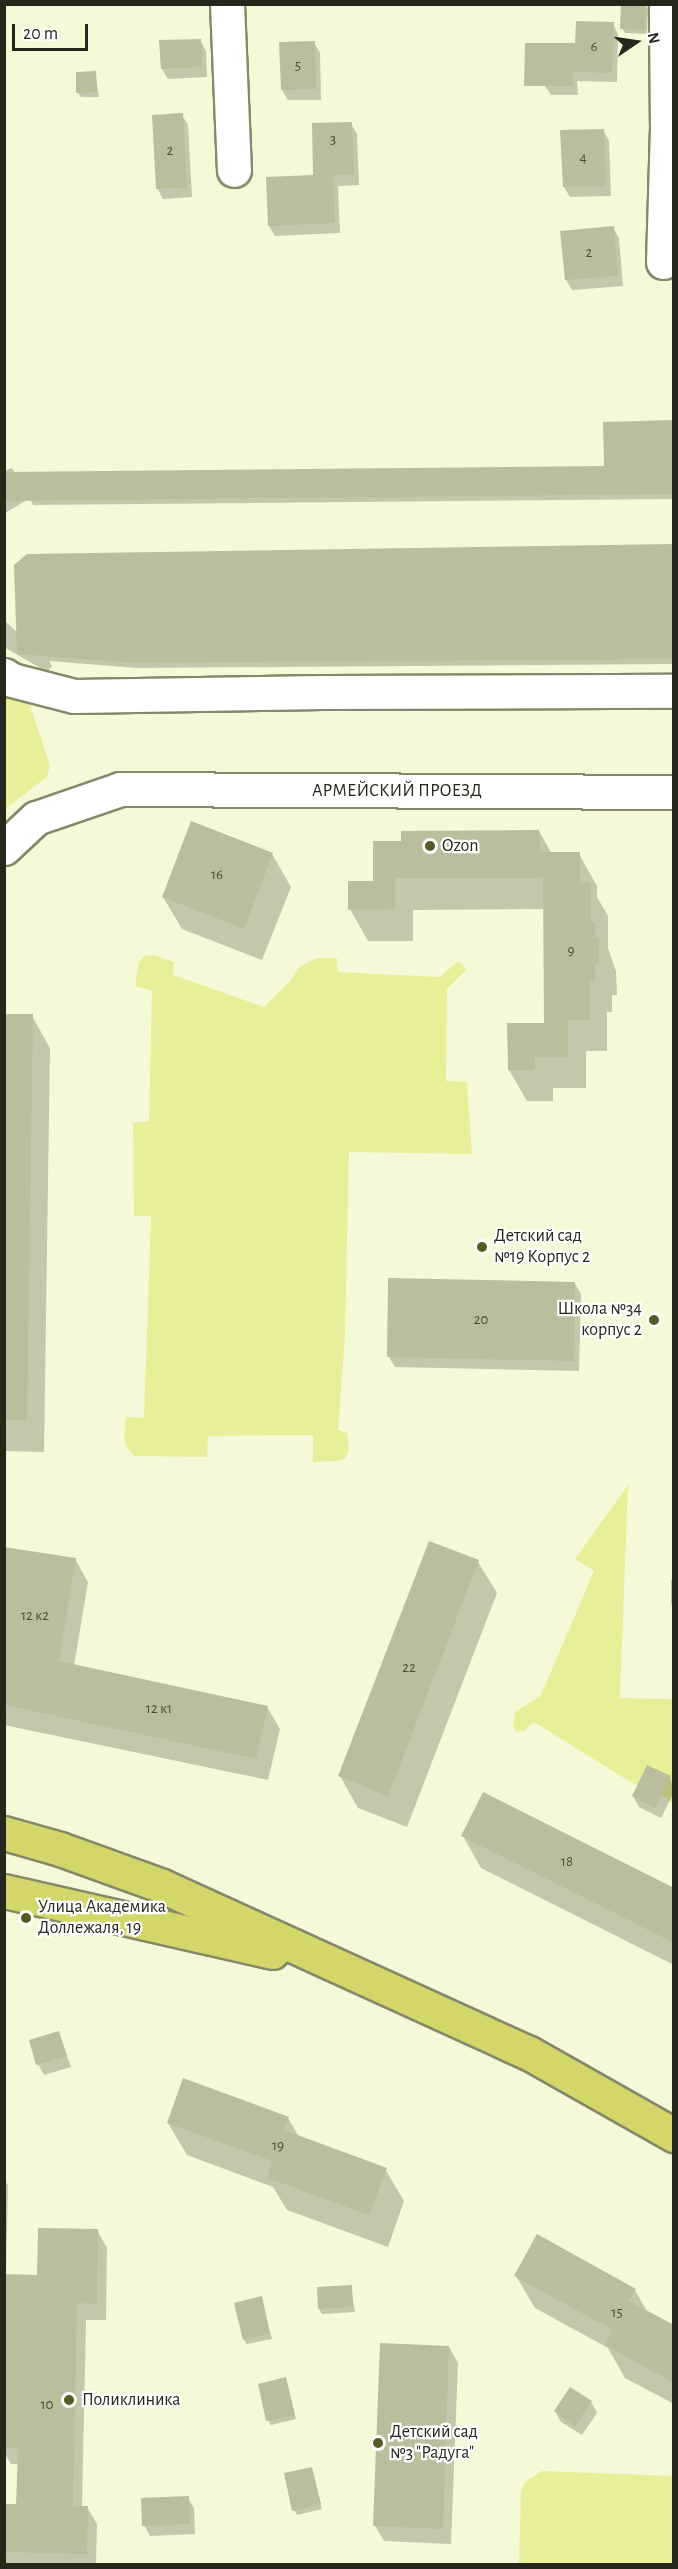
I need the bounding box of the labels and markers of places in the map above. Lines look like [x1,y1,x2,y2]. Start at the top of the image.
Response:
place label: Ozon [442,835,479,857]
marker: Ozon [423,839,437,853]
place label: Детский сад №19 Корпус 2 [494,1226,590,1268]
marker: Детский сад №19 Корпус 2 [475,1240,489,1254]
place label: Школа №34 корпус 2 [558,1299,642,1342]
marker: Школа №34 корпус 2 [647,1313,661,1327]
place label: Улица Академика Доллежаля, 19 [38,1897,166,1940]
marker: Улица Академика Доллежаля, 19 [19,1911,33,1925]
place label: Поликлиника [82,2389,180,2411]
marker: Поликлиника [60,2391,78,2409]
place label: Детский сад №3 "Радуга" [390,2422,478,2464]
marker: Детский сад №3 "Радуга" [371,2436,385,2450]

